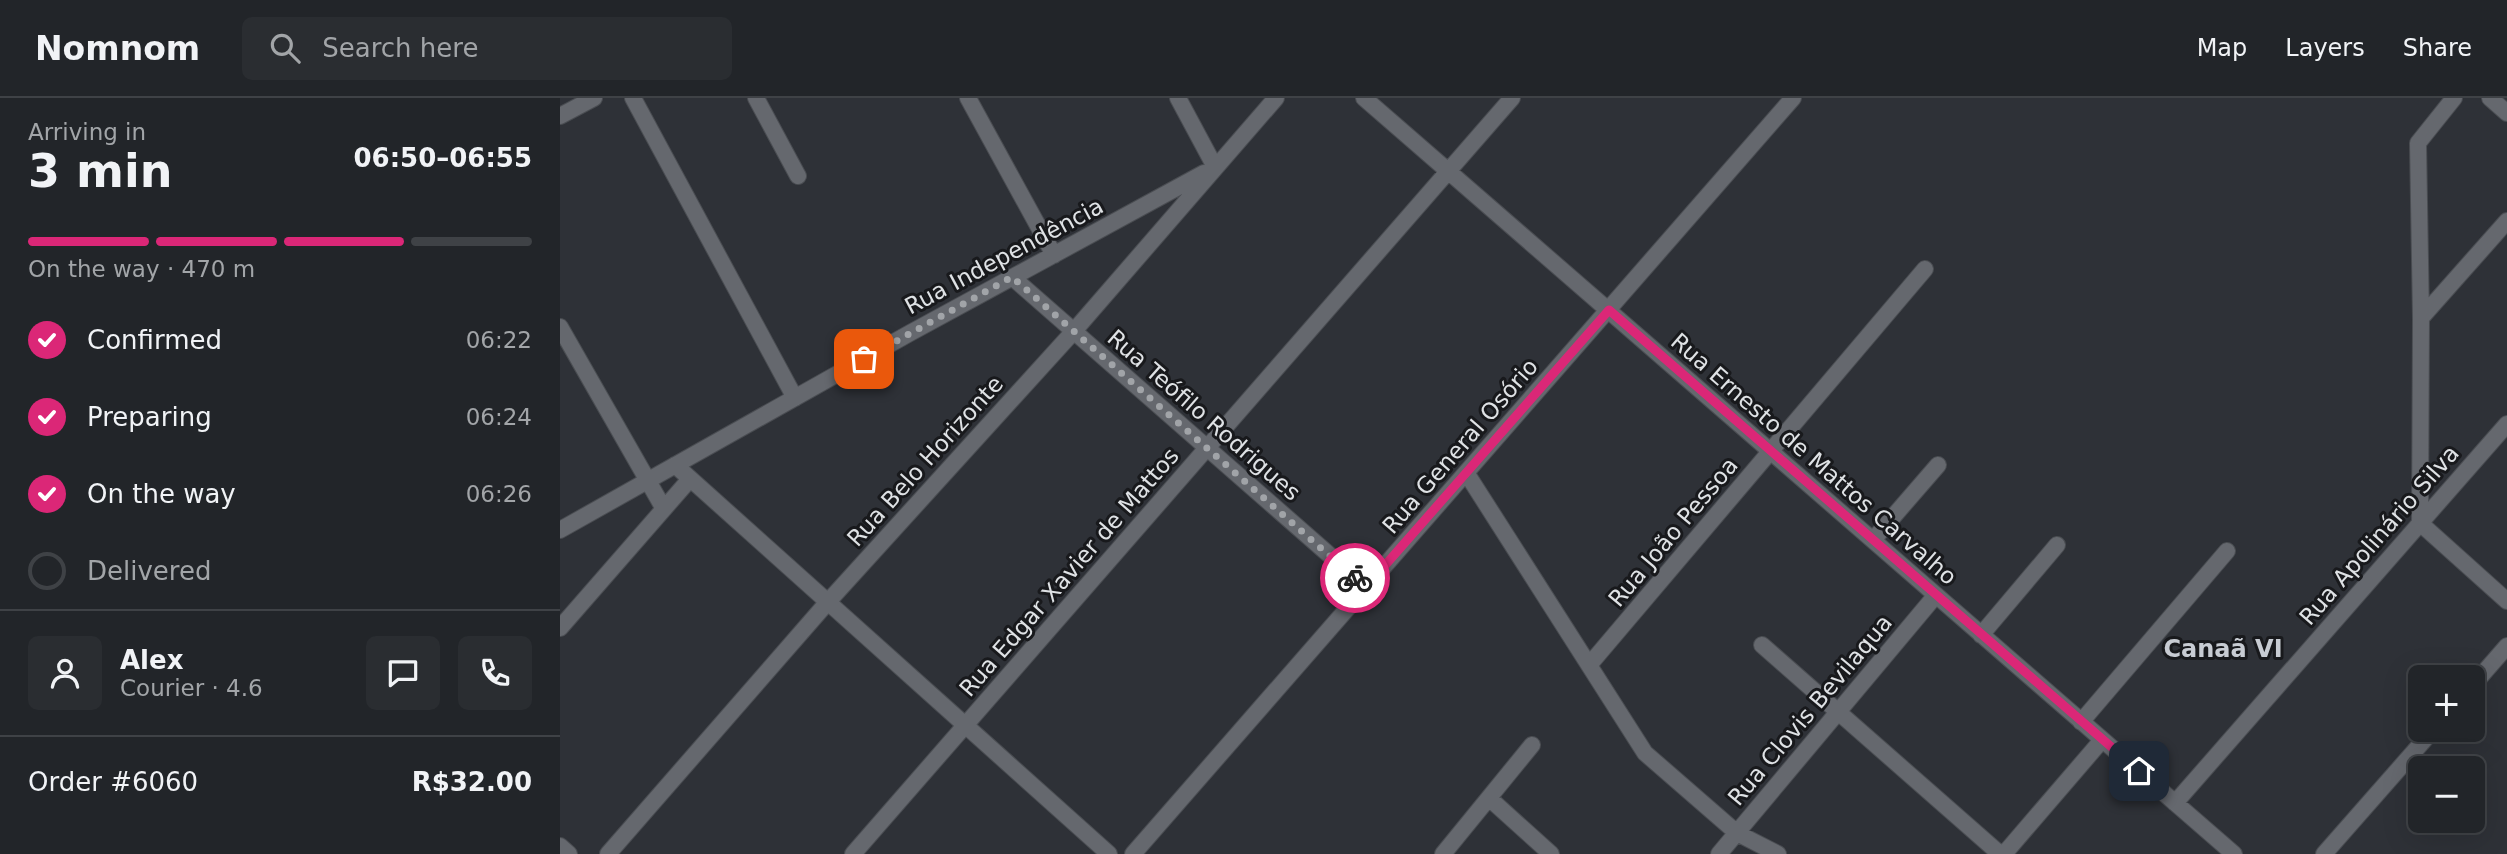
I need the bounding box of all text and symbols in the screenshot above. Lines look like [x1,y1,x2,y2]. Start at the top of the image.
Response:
search box [242,17,732,80]
text: Nomnom [35,29,200,68]
icon: search [266,29,304,67]
text: Search here [322,33,478,63]
text: Map [2197,34,2247,62]
text: Layers [2285,34,2365,62]
text: Share [2403,34,2472,62]
text: Arriving in [28,119,146,145]
text: 06:50–06:55 [353,143,532,173]
text: 3 min [28,144,172,198]
street label: Rua Independência [900,193,1108,319]
text: On the way · 470 m [28,256,255,282]
icon: check [28,321,66,359]
street label: Rua Teófilo Rodrigues [1103,324,1305,506]
text: Confirmed [87,325,222,355]
text: 06:22 [466,327,532,353]
street label: Rua Ernesto de Mattos Carvalho [1666,328,1962,590]
pin [834,329,894,389]
icon: bag [845,340,883,378]
street label: Rua General Osório [1377,353,1543,539]
street label: Rua Belo Horizonte [842,371,1008,551]
icon: check [28,398,66,436]
text: Preparing [87,402,212,432]
text: 06:24 [466,404,532,430]
street label: Rua Apolinário Silva [2294,440,2464,630]
street label: Rua Edgar Xavier de Mattos [954,443,1184,701]
street label: Rua João Pessoa [1603,452,1743,612]
icon: check [28,475,66,513]
text: On the way [87,479,236,509]
text: 06:26 [466,481,532,507]
courier [1320,543,1390,613]
text: Delivered [87,556,211,586]
icon: bike [1336,559,1374,597]
street label: Rua Clovis Bevilaqua [1723,610,1897,810]
district label: Canaã VI [2163,635,2283,663]
button: person [28,636,102,710]
button: chat [366,636,440,710]
button: phone [458,636,532,710]
text: Alex [120,645,183,675]
map controls [2408,665,2485,833]
button: + [2408,665,2485,742]
text: Courier · 4.6 [120,675,263,701]
pin [2109,741,2169,801]
icon: home [2120,752,2158,790]
button: − [2408,756,2485,833]
text: Order #6060 [28,767,198,797]
text: R$32.00 [412,767,532,797]

